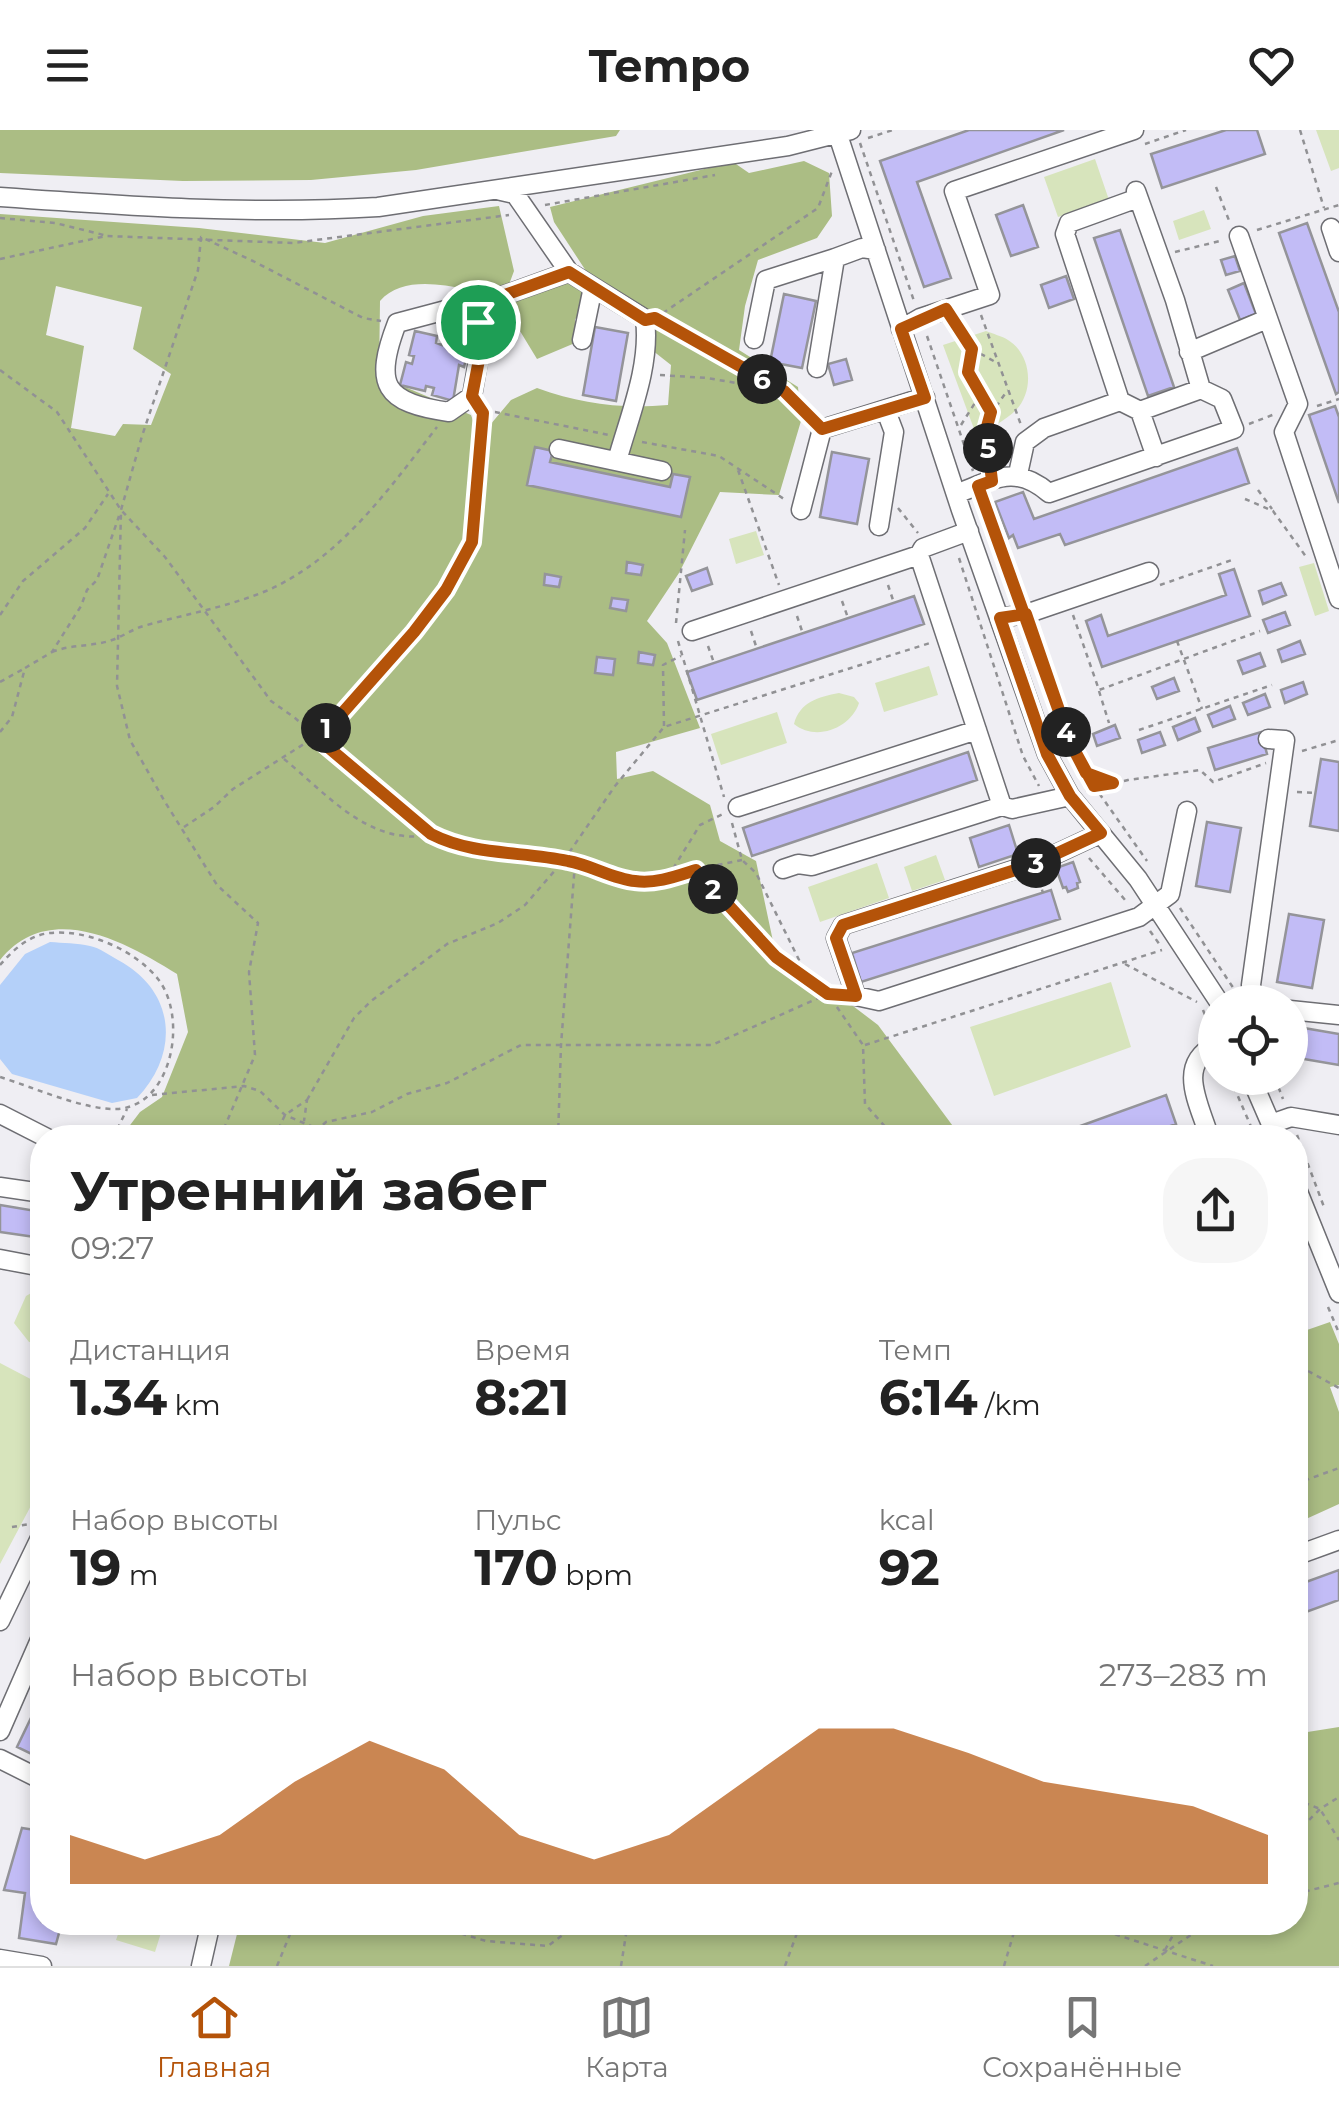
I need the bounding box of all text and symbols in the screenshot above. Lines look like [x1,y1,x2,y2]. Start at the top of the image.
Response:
icon: menu [40,38,95,93]
text: Tempo [589,38,750,93]
icon: heart [1244,38,1299,93]
pin [436,280,521,365]
icon: arrive [451,295,506,350]
pin: 6 [737,354,787,404]
text: 6 [753,362,771,396]
pin: 5 [963,423,1013,473]
text: 5 [980,431,996,465]
pin: 1 [301,703,351,753]
pin: 4 [1041,707,1091,757]
text: 1 [321,711,331,745]
text: 4 [1056,715,1076,749]
pin: 3 [1011,838,1061,888]
text: 3 [1028,846,1044,880]
pin: 2 [688,864,738,914]
text: 2 [705,872,721,906]
map controls [1198,985,1308,1095]
button: locate [1198,985,1308,1095]
text: Утренний забег [70,1157,546,1224]
button: share [1163,1158,1268,1263]
text: 09:27 [70,1228,154,1267]
text: Дистанция [70,1333,231,1367]
text: Время [474,1333,571,1367]
text: Темп [879,1333,952,1367]
text: 1.34 [70,1367,167,1428]
text: 8:21 [474,1367,570,1428]
text: 6:14 [879,1367,978,1428]
text: km [167,1388,221,1422]
text: /km [978,1388,1041,1422]
text: Набор высоты [70,1503,279,1537]
text: Пульс [474,1503,562,1537]
text: kcal [879,1503,935,1537]
text: 19 [70,1537,121,1598]
text: 170 [474,1537,558,1598]
text: 92 [879,1537,940,1598]
text: m [121,1558,159,1592]
text: bpm [558,1558,633,1592]
text: Набор высоты [70,1655,309,1694]
text: 273–283 m [1099,1655,1268,1694]
tab: Главная [157,1990,272,2084]
tab: Карта [585,1990,669,2084]
tab: Сохранённые [982,1990,1182,2084]

